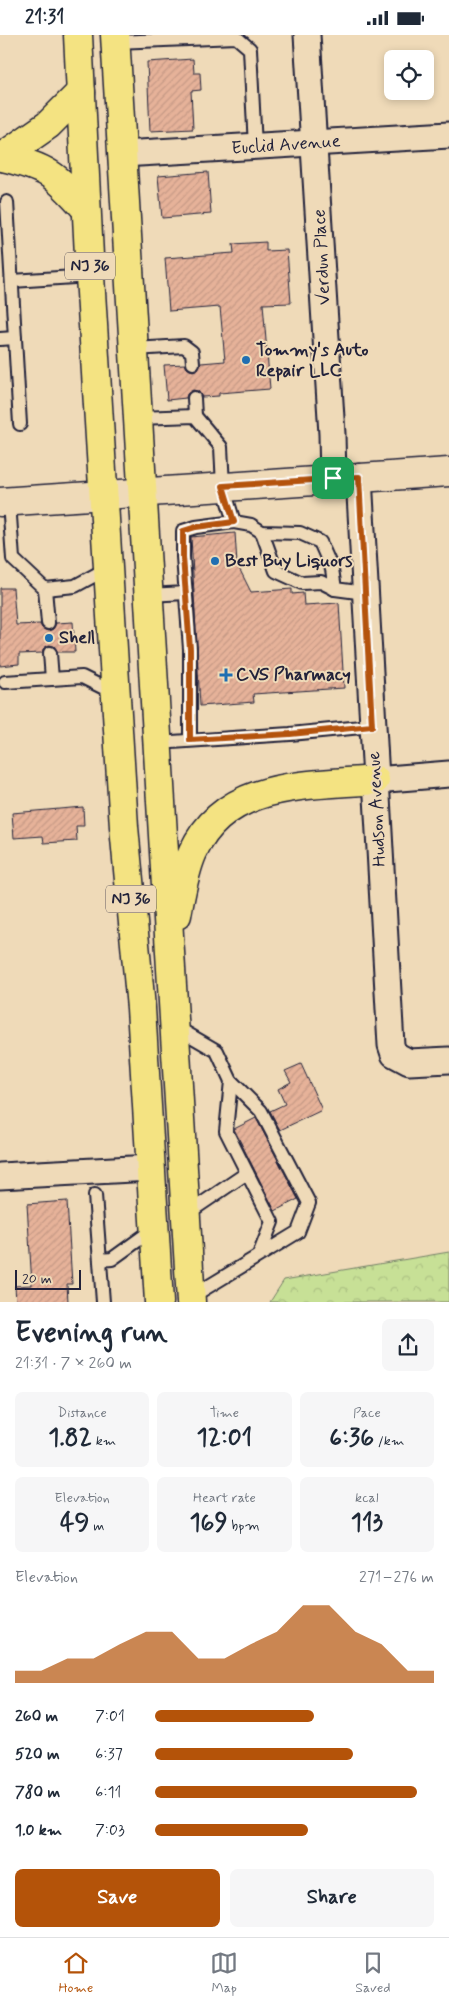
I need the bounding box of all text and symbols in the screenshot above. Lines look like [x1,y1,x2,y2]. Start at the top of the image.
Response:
text: 21:31 [25,5,64,30]
map controls [384,50,434,100]
button: locate [384,50,434,100]
street label: Euclid Avenue [231,129,341,161]
street label: Verdun Place [308,208,336,306]
road number: NJ 36 [65,253,115,280]
place label: Tommy's Auto Repair LLC [256,338,369,383]
marker: Tommy's Auto Repair LLC [240,354,252,366]
pin [312,457,354,499]
icon: arrive [319,464,347,492]
place label: Best Buy Liquors [225,549,352,573]
marker: Best Buy Liquors [209,555,221,567]
place label: Shell [59,626,95,650]
marker: Shell [43,632,55,644]
place label: CVS Pharmacy [236,663,351,687]
marker: CVS Pharmacy [220,669,232,681]
street label: Hudson Avenue [362,751,392,867]
road number: NJ 36 [106,886,156,913]
scale bar [15,1267,81,1290]
text: 20 m [22,1270,52,1288]
text: Evening run [15,1315,168,1352]
button: share [382,1319,434,1371]
text: 21:31 · 7 × 260 m [15,1353,132,1374]
text: Distance [58,1404,107,1422]
text: Time [210,1404,239,1422]
text: Pace [353,1404,381,1422]
text: 1.82 [48,1422,92,1455]
text: 12:01 [197,1422,252,1455]
text: 6:36 [329,1422,374,1455]
text: km [92,1432,116,1450]
text: /km [374,1432,404,1450]
text: Elevation [55,1489,110,1507]
text: Heart rate [193,1489,256,1507]
text: kcal [355,1489,379,1507]
text: 49 [60,1507,89,1540]
text: 169 [189,1507,228,1540]
text: 113 [351,1507,383,1540]
text: m [89,1517,104,1535]
text: bpm [228,1517,260,1535]
text: Elevation [15,1567,78,1588]
text: 271–276 m [359,1567,434,1588]
text: 260 m [15,1706,58,1727]
text: 7:01 [95,1706,125,1727]
text: 520 m [15,1744,60,1765]
text: 6:37 [95,1744,123,1765]
text: 780 m [15,1782,60,1803]
text: 6:11 [95,1782,122,1803]
text: 1.0 km [15,1820,62,1841]
text: 7:03 [95,1820,125,1841]
button: Save [15,1869,220,1927]
button: Share [230,1869,434,1927]
tab: Home [58,1949,93,1997]
tab: Map [210,1949,238,1997]
tab: Saved [355,1949,391,1997]

